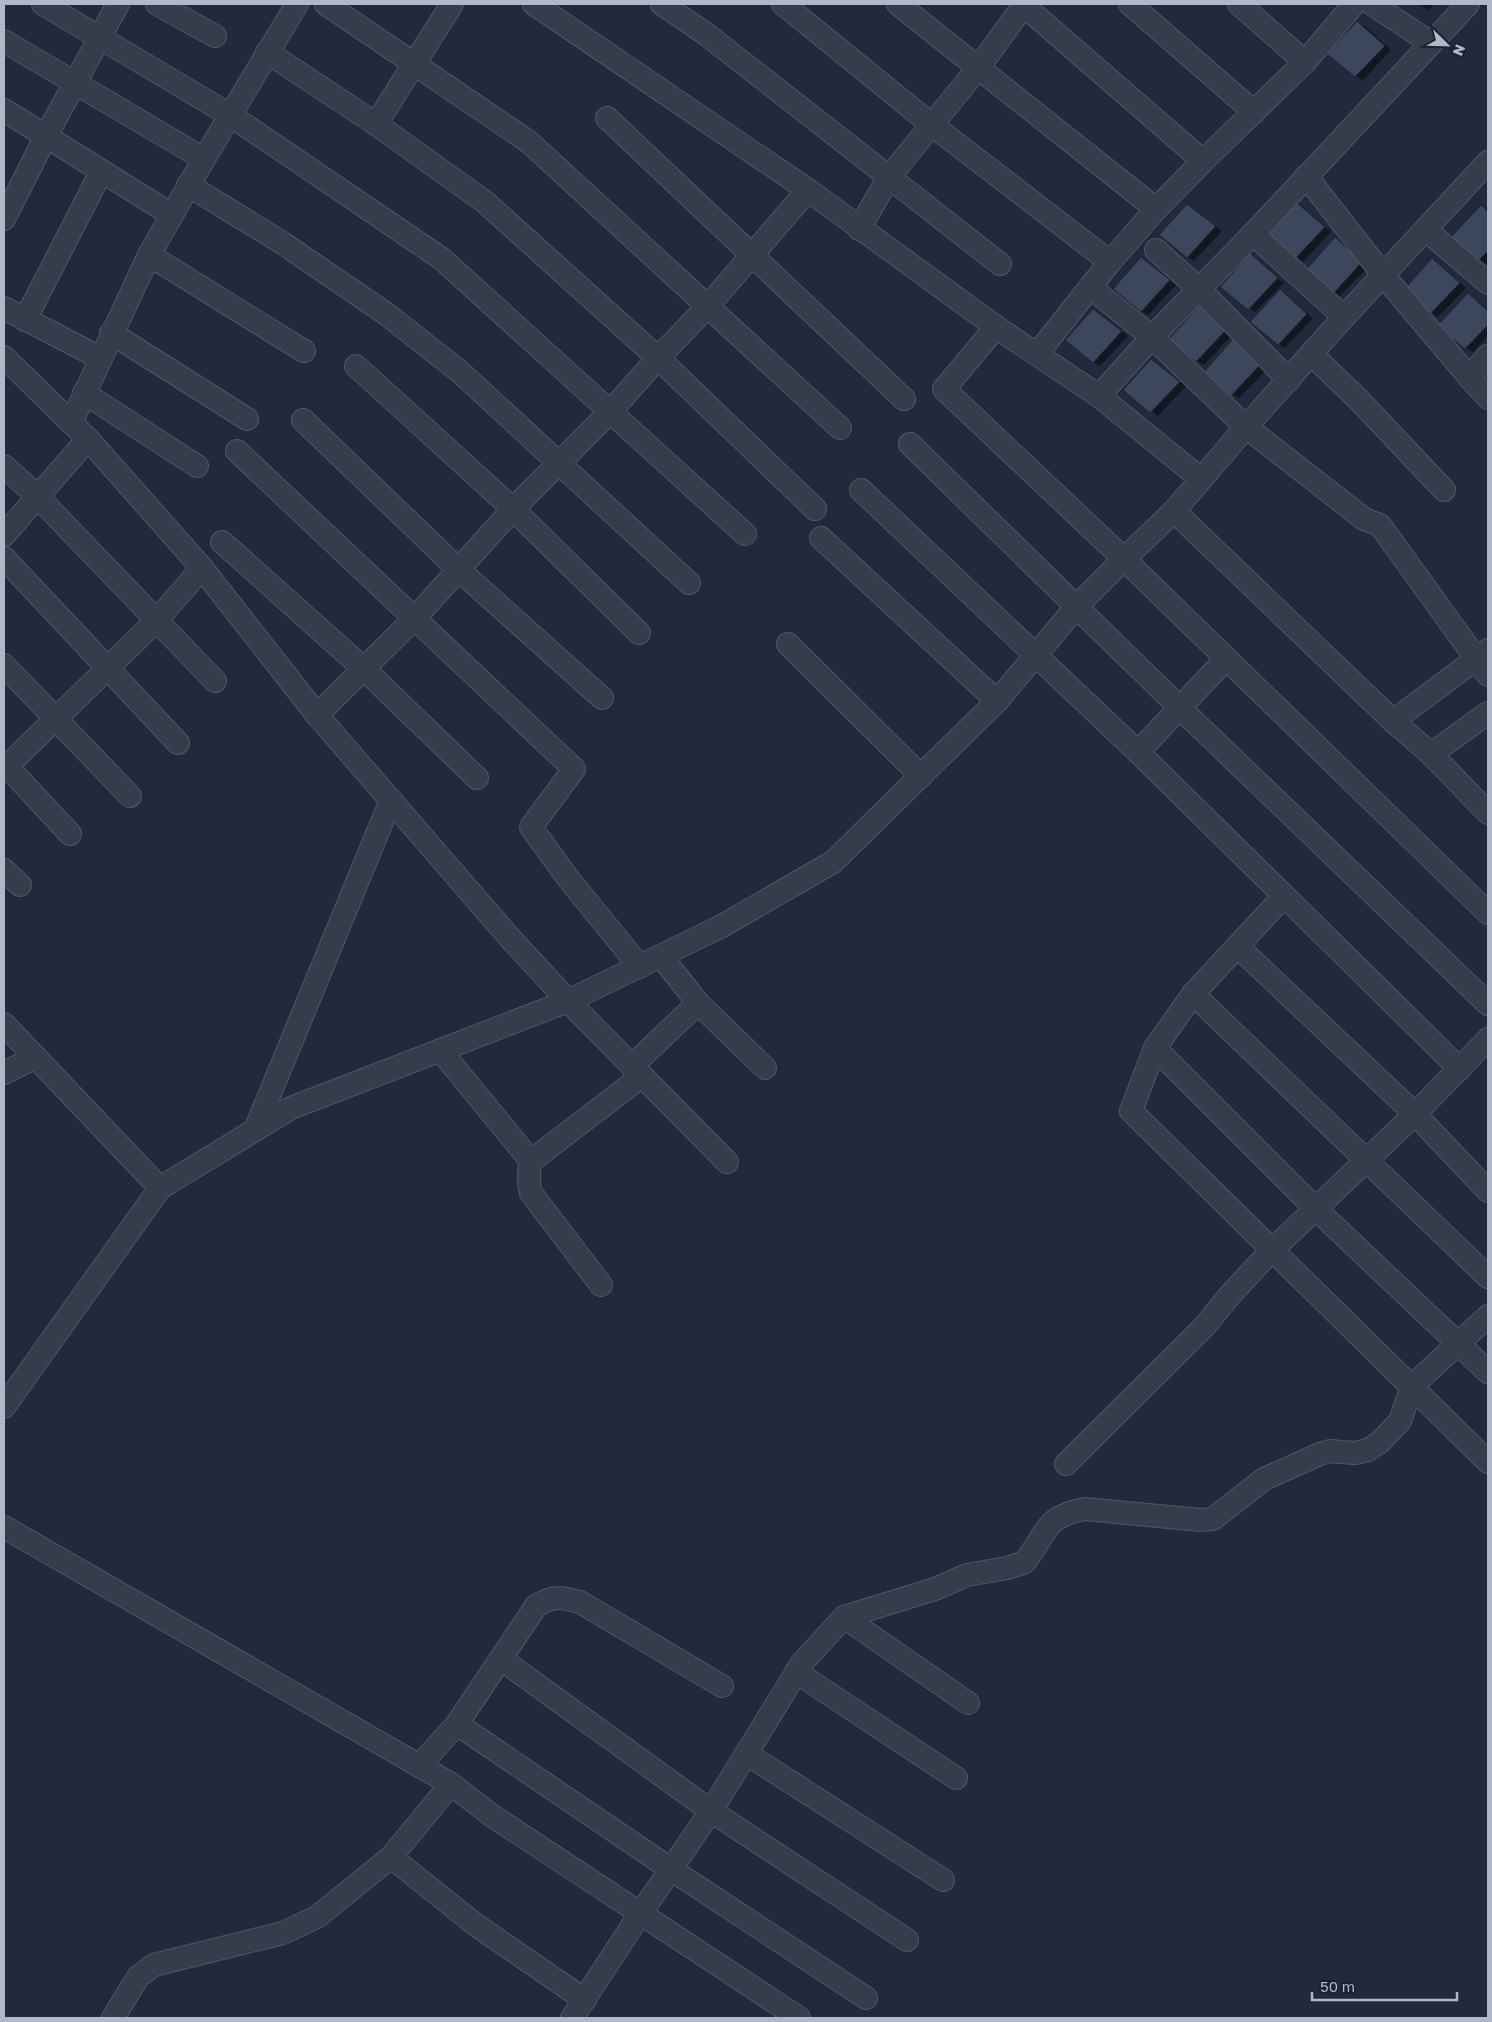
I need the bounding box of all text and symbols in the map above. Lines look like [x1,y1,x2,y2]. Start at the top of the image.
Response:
north arrow [1422,20,1472,70]
text: N [1450,42,1469,58]
scale bar [1312,1970,1457,2002]
text: 50 m [1320,1977,1355,1995]

